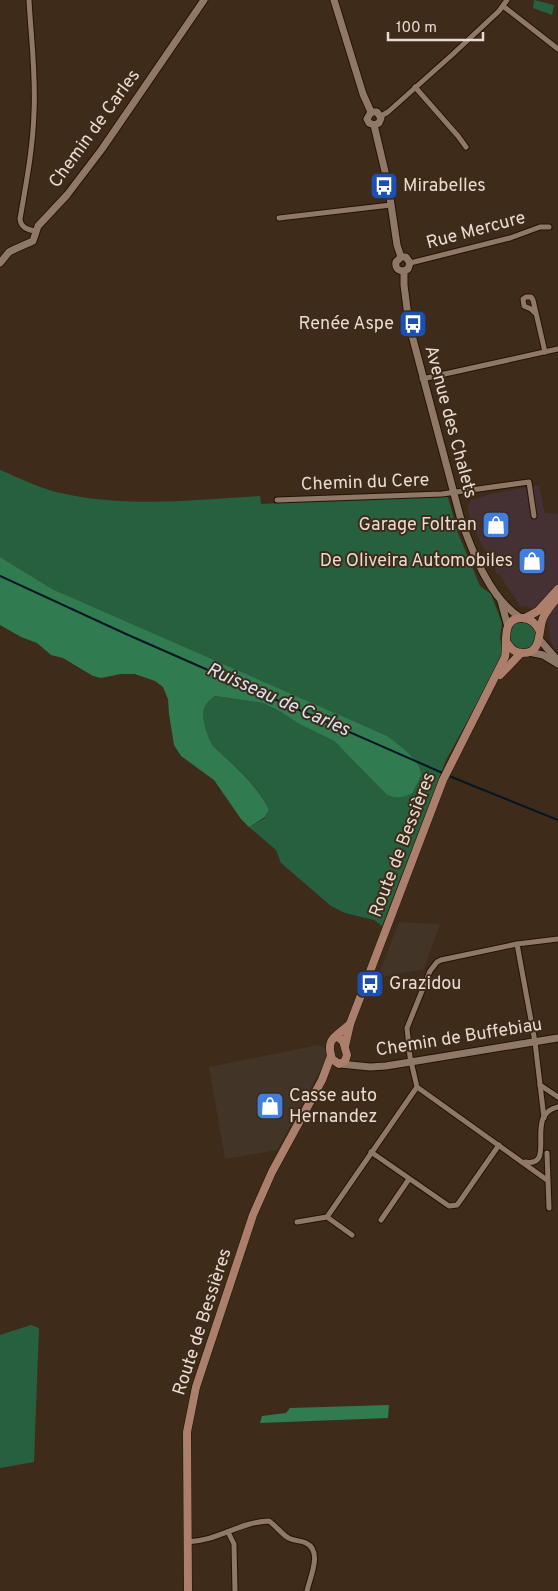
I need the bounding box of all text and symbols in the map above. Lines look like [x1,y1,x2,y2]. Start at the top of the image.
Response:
scale bar [388,10,483,42]
text: 100 m [396,19,437,38]
street label: Chemin de Carles [44,65,146,193]
bus stop icon: Mirabelles [369,171,399,201]
place label: Mirabelles [403,175,486,198]
street label: Rue Mercure [424,207,528,255]
bus stop icon: Renée Aspe [398,309,428,339]
place label: Renée Aspe [299,313,394,336]
street label: Avenue des Chalets [419,343,481,501]
street label: Chemin du Cere [300,469,430,497]
shop icon: Garage Foltran [481,510,511,540]
place label: Garage Foltran [359,514,477,537]
shop icon: De Oliveira Automobiles [517,546,547,576]
place label: De Oliveira Automobiles [320,550,513,573]
water label: Ruisseau de Carles [203,658,354,742]
street label: Route de Bessières [365,769,441,921]
bus stop icon: Grazidou [355,969,385,999]
place label: Grazidou [389,973,461,996]
street label: Chemin de Buffebiau [374,1013,544,1063]
place label: Casse auto Hernandez [289,1085,377,1129]
shop icon: Casse auto Hernandez [255,1091,285,1121]
street label: Route de Bessières [168,1246,238,1398]

